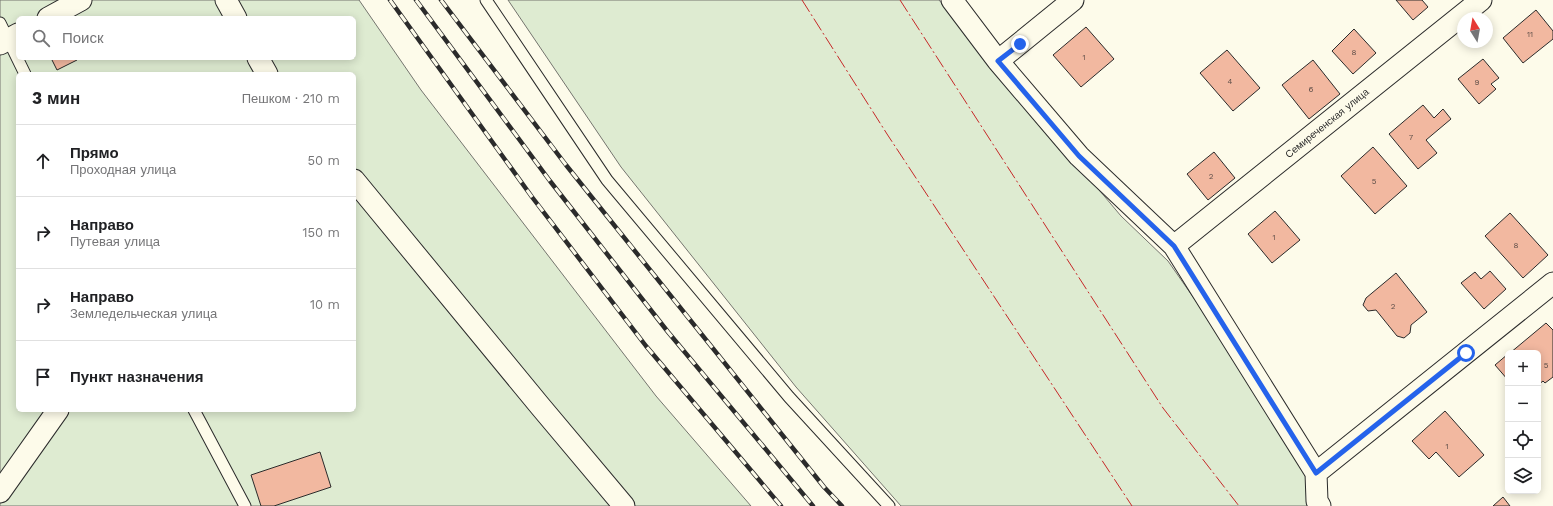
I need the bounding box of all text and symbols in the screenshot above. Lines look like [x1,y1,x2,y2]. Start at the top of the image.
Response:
north arrow [1457,12,1493,48]
search box [16,16,356,60]
icon: search [30,27,52,49]
text: Поиск [62,29,104,47]
house number: 11 [1527,30,1533,39]
route end [1011,35,1029,53]
house number: 8 [1352,48,1357,57]
house number: 1 [1082,53,1086,62]
house number: 4 [1228,77,1233,86]
house number: 9 [1475,78,1480,87]
house number: 6 [1309,85,1314,94]
street label: Семиреченская улица [1283,86,1371,160]
text: 3 мин [32,88,80,108]
text: Пешком · 210 m [242,91,340,106]
house number: 7 [1409,133,1414,142]
text: Прямо [70,144,119,162]
icon: ahead [32,150,54,172]
text: 50 m [308,153,340,168]
text: Проходная улица [70,162,176,177]
house number: 2 [1209,172,1214,181]
house number: 5 [1372,177,1377,186]
text: Направо [70,216,134,234]
icon: right [32,222,54,244]
text: 150 m [302,225,340,240]
house number: 1 [1272,233,1276,242]
text: Путевая улица [70,234,160,249]
house number: 8 [1514,241,1519,250]
text: Направо [70,288,134,306]
icon: right [32,294,54,316]
text: 10 m [310,297,340,312]
house number: 2 [1391,302,1396,311]
text: Земледельческая улица [70,306,217,321]
route start [1457,344,1475,362]
map controls [1505,350,1541,494]
button: + [1505,350,1541,386]
house number: 5 [1544,361,1549,370]
icon: arrive [32,366,54,388]
text: Пункт назначения [70,368,203,386]
button: − [1505,386,1541,422]
button: locate [1505,422,1541,458]
house number: 1 [1445,442,1449,451]
button: layers [1505,458,1541,494]

